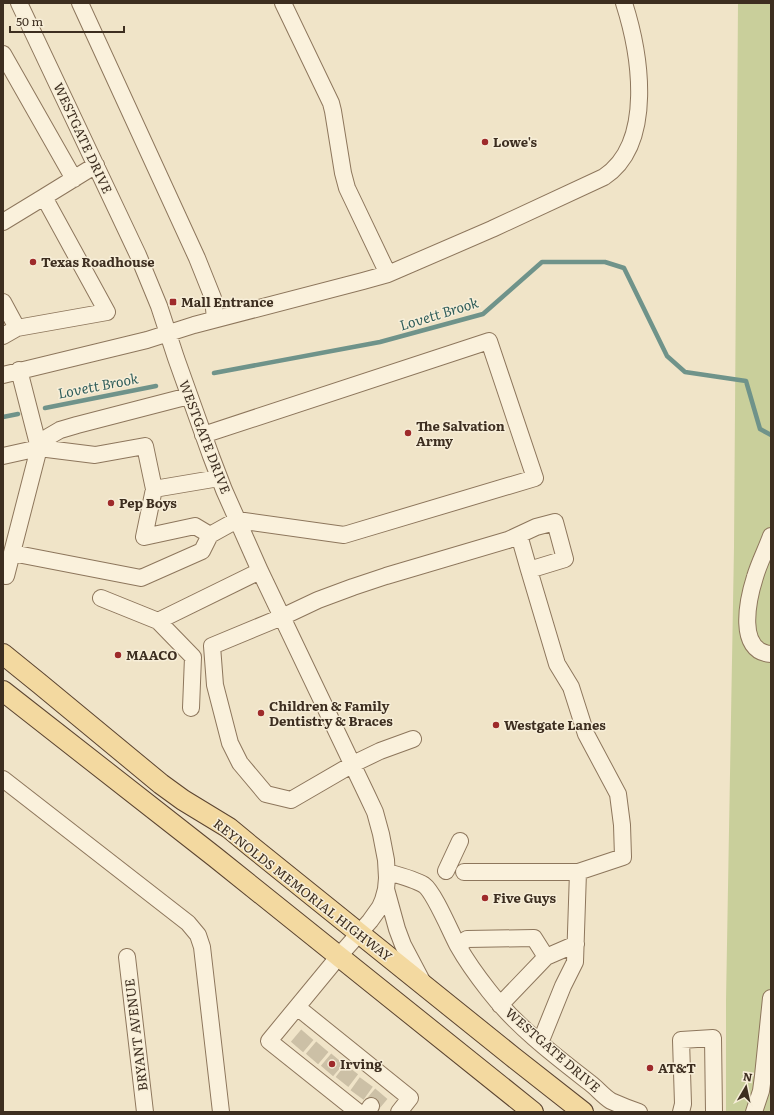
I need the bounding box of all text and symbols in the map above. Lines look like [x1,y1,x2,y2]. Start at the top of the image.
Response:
scale bar [10,8,124,34]
text: 50 m [16,12,43,30]
street label: WESTGATE DRIVE [49,79,118,196]
place label: Lowe's [493,132,538,151]
marker: Lowe's [480,137,490,147]
place label: Texas Roadhouse [41,252,155,271]
marker: Texas Roadhouse [28,257,38,267]
water label: Lovett Brook [397,291,481,335]
place label: Mall Entrance [181,292,274,311]
marker: Mall Entrance [168,297,178,307]
water label: Lovett Brook [56,367,140,403]
street label: WESTGATE DRIVE [175,377,236,496]
place label: The Salvation Army [416,416,505,450]
marker: The Salvation Army [403,428,413,438]
place label: Pep Boys [119,493,177,512]
marker: Pep Boys [106,498,116,508]
place label: MAACO [126,645,177,664]
marker: MAACO [113,650,123,660]
place label: Children & Family Dentistry & Braces [269,696,393,730]
marker: Children & Family Dentistry & Braces [256,708,266,718]
place label: Westgate Lanes [504,715,606,734]
marker: Westgate Lanes [491,720,501,730]
street label: REYNOLDS MEMORIAL HIGHWAY [210,814,397,966]
place label: Five Guys [493,888,556,907]
marker: Five Guys [480,893,490,903]
street label: BRYANT AVENUE [119,978,152,1092]
street label: WESTGATE DRIVE [502,1003,605,1096]
place label: Irving [340,1054,382,1073]
place label: AT&T [658,1058,696,1077]
marker: Irving [327,1059,337,1069]
marker: AT&T [645,1063,655,1073]
north arrow [726,1067,766,1107]
text: N [742,1068,754,1085]

